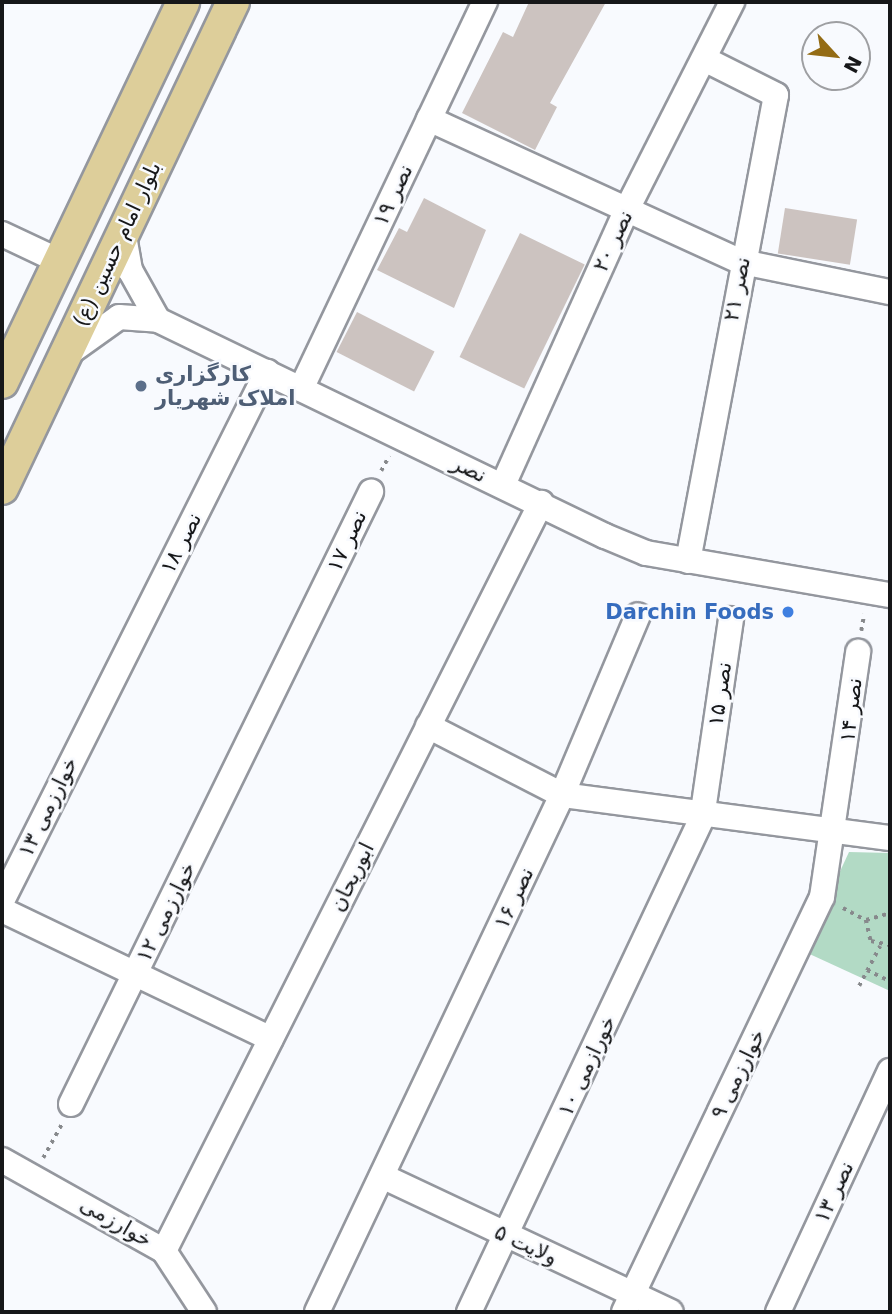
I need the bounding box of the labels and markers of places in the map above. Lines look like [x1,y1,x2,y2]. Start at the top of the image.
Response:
place label: کارگزاری املاک شهریار [155,361,295,411]
marker: کارگزاری املاک شهریار [133,378,149,394]
place label: Darchin Foods [605,599,774,625]
marker: Darchin Foods [780,604,796,620]

